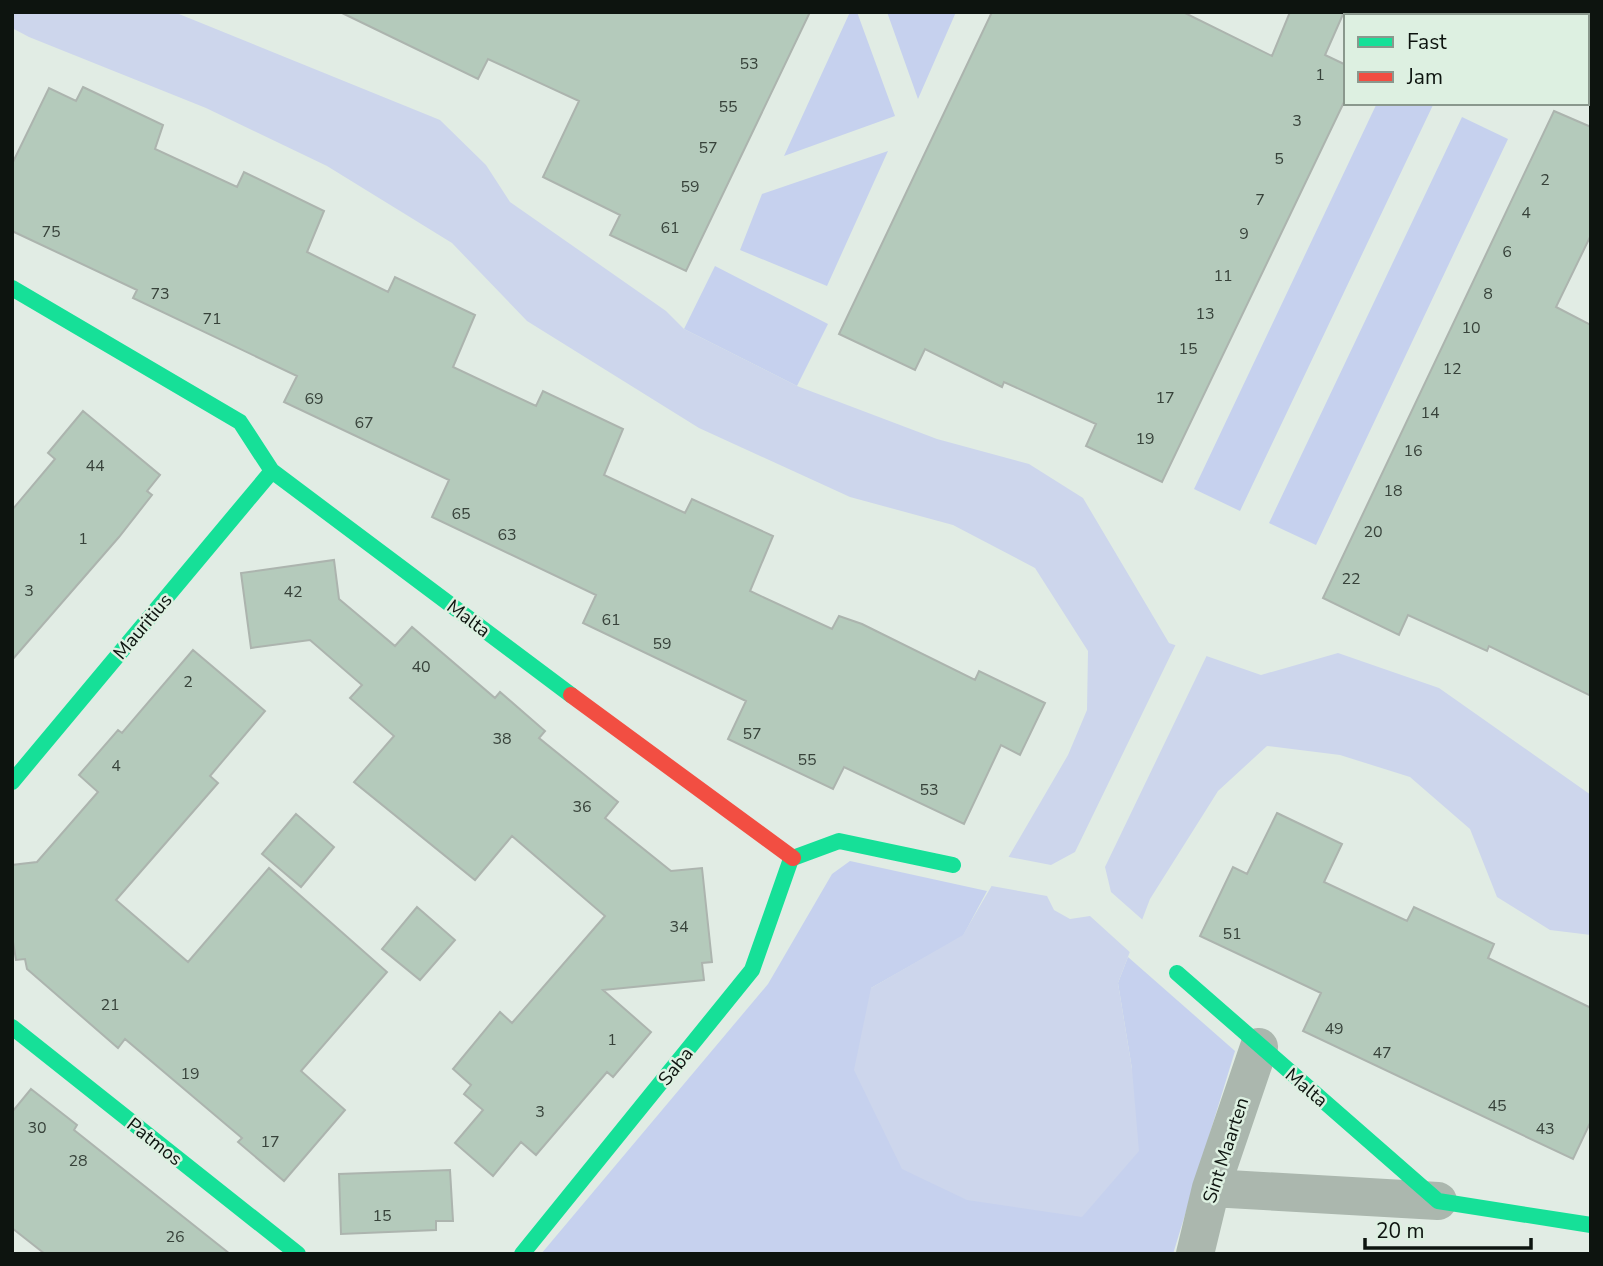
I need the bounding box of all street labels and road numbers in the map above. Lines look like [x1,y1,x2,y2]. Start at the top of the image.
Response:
street label: Mauritius [107,588,178,665]
street label: Malta [441,594,496,644]
street label: Saba [652,1042,699,1091]
street label: Malta [1279,1062,1333,1113]
street label: Sint Maarten [1197,1094,1255,1206]
street label: Patmos [121,1112,188,1172]

